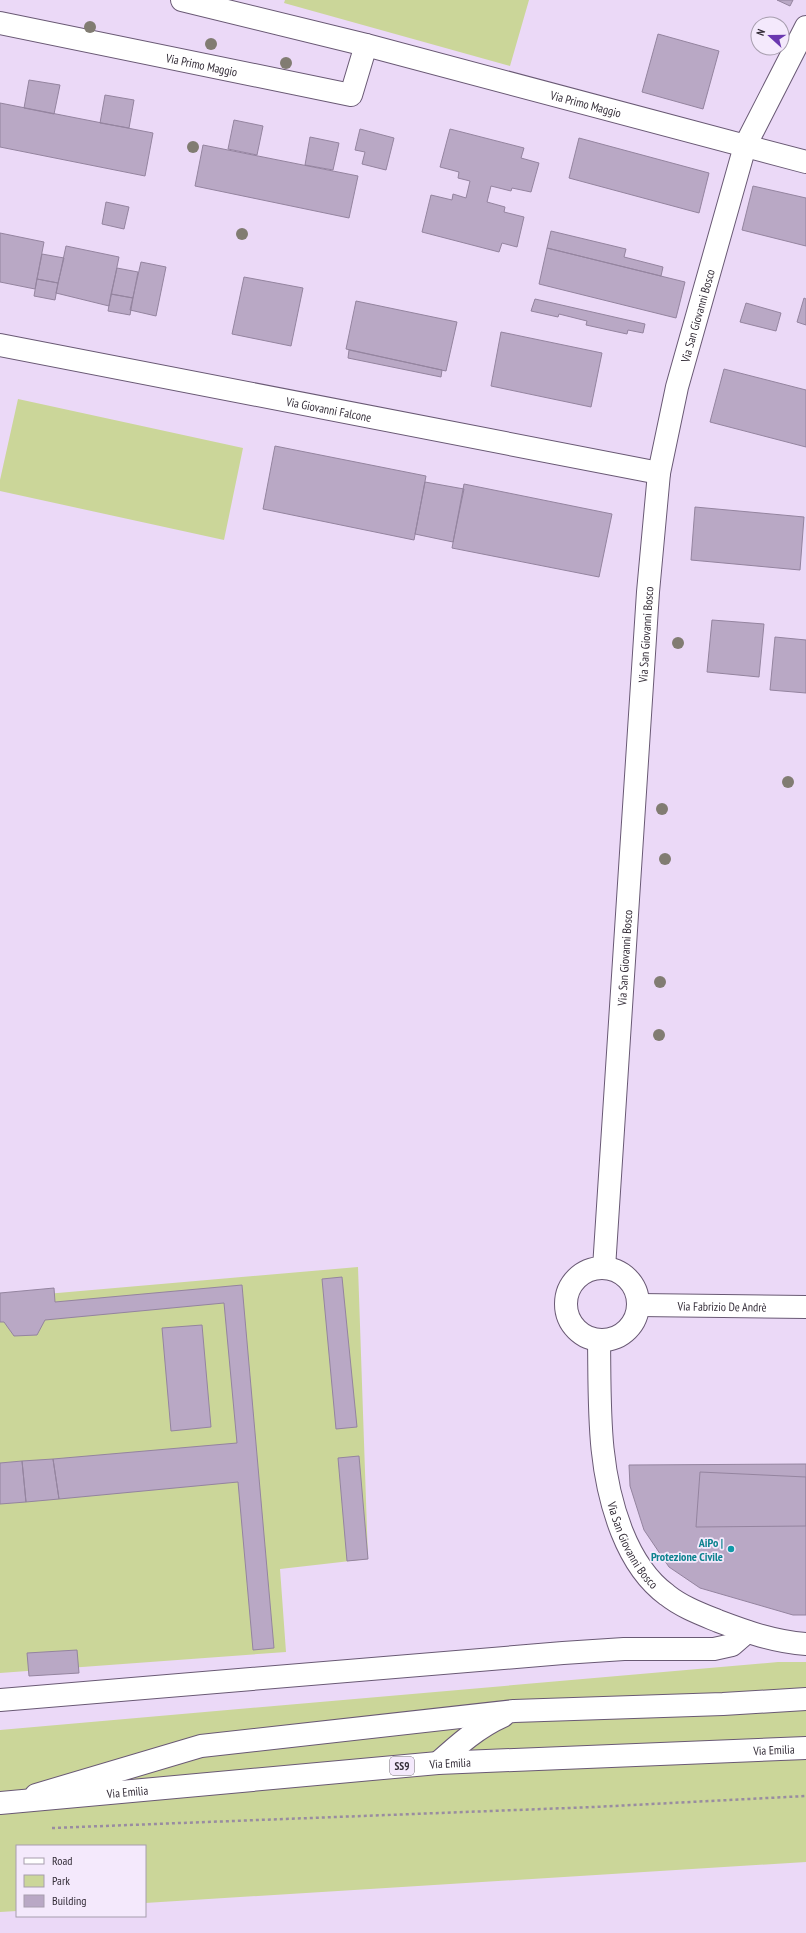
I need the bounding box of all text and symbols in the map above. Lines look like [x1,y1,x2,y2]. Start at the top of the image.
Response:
north arrow [750,16,790,56]
text: N [753,27,768,38]
street label: Via Primo Maggio [164,50,239,79]
street label: Via Primo Maggio [548,87,623,120]
street label: Via San Giovanni Bosco [677,267,717,365]
street label: Via Giovanni Falcone [284,393,373,424]
street label: Via San Giovanni Bosco [635,586,656,684]
street label: Via San Giovanni Bosco [614,909,635,1007]
street label: Via Fabrizio De Andrè [676,1298,767,1314]
street label: Via San Giovanni Bosco [605,1499,662,1591]
place label: AiPo | Protezione Civile [651,1535,723,1564]
marker: AiPo | Protezione Civile [726,1544,736,1554]
street label: Via Emilia [752,1741,795,1758]
street label: Via Emilia [428,1754,471,1771]
road number: SS9 [390,1757,414,1775]
street label: Via Emilia [105,1782,149,1801]
legend [16,1845,146,1917]
text: Road [52,1853,72,1868]
text: Park [52,1873,70,1888]
text: Building [52,1893,87,1908]

